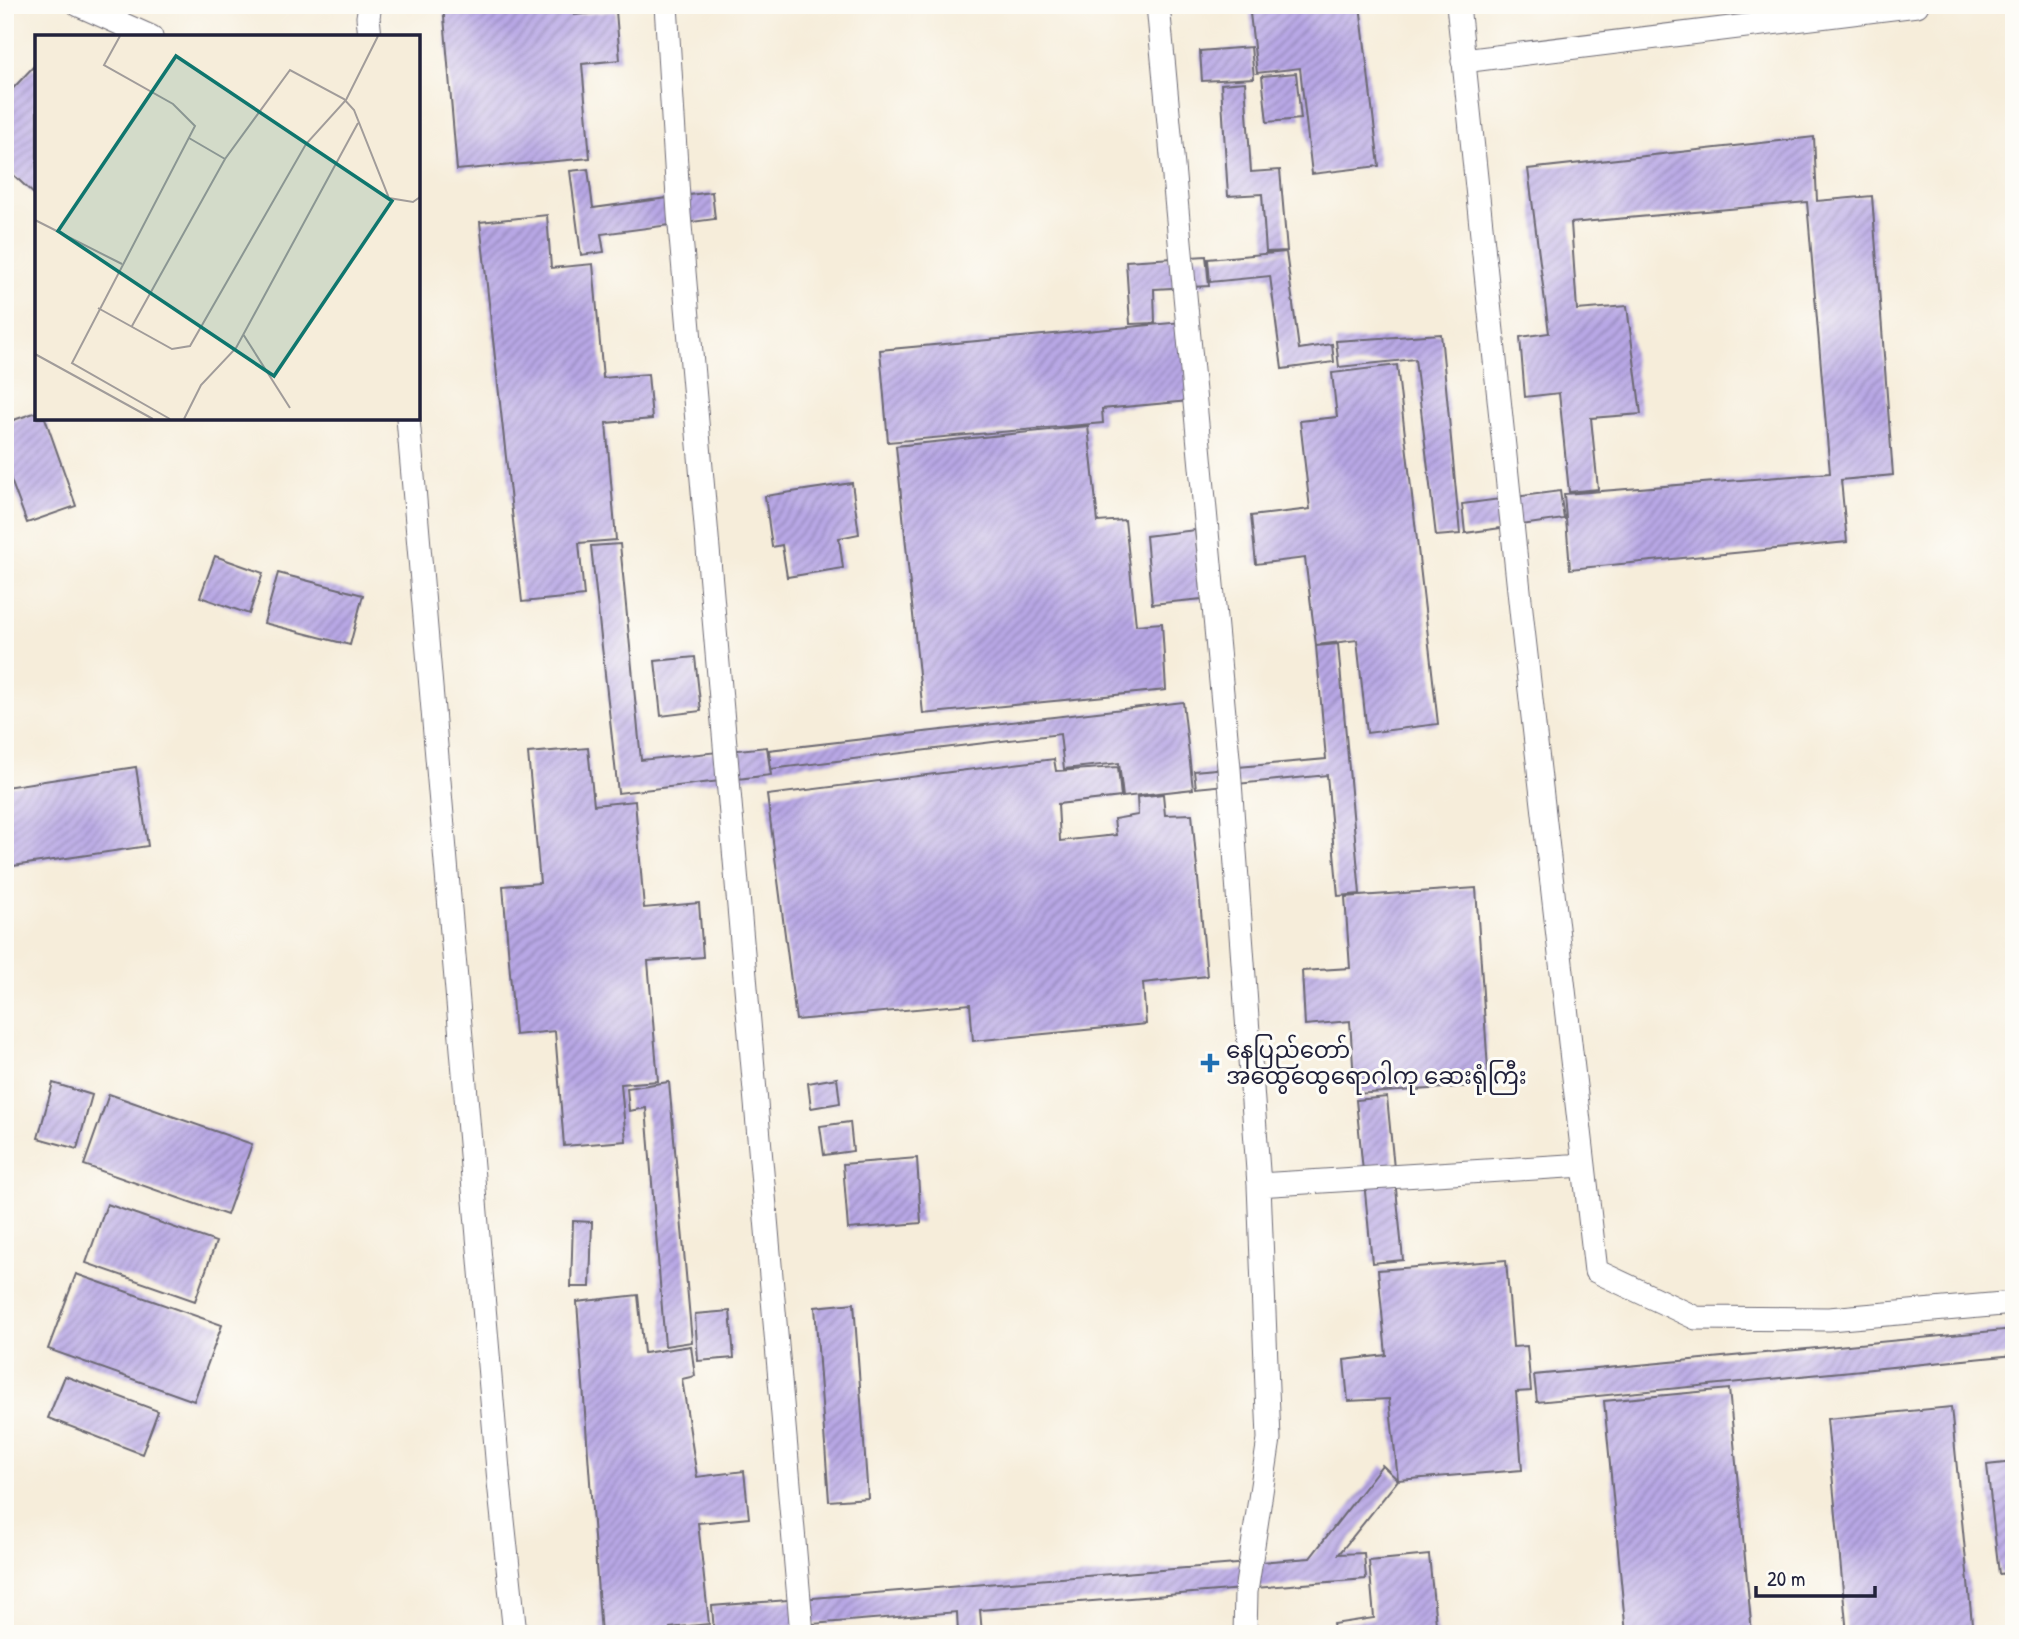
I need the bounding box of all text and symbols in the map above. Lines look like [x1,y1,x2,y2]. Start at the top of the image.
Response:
inset map [35,35,420,420]
place label: နေပြည်တော် အထွေထွေရောဂါကု ဆေးရုံကြီး [1226,1034,1527,1095]
marker: နေပြည်တော် အထွေထွေရောဂါကု ဆေးရုံကြီး [1200,1053,1220,1073]
scale bar [1756,1555,1876,1599]
text: 20 m [1767,1564,1805,1593]

